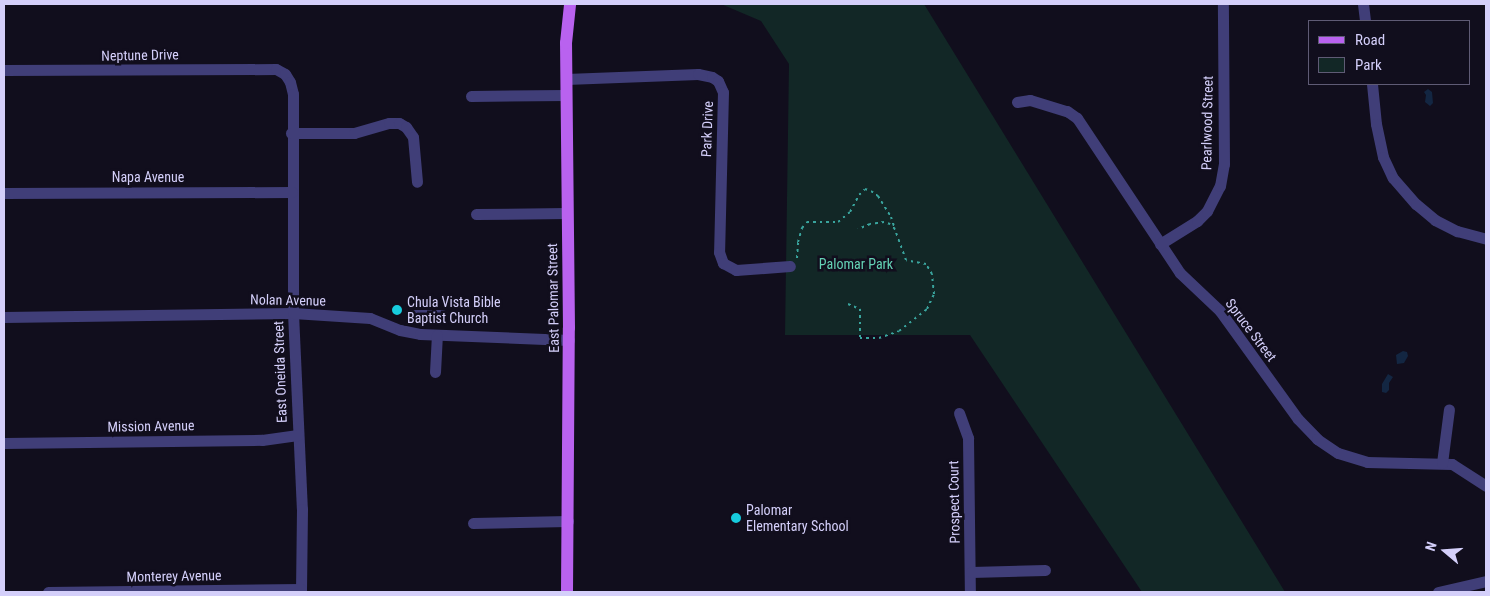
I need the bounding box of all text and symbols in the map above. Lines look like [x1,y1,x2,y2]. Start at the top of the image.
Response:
legend [1308,20,1470,85]
text: Road [1355,31,1385,49]
street label: Neptune Drive [101,46,179,64]
text: Park [1355,56,1382,74]
street label: Pearlwood Street [1198,76,1216,170]
street label: Park Drive [698,101,716,157]
street label: Napa Avenue [112,169,184,185]
street label: East Palomar Street [544,243,562,353]
park label: Palomar Park [819,256,893,272]
street label: Nolan Avenue [250,291,326,309]
place label: Chula Vista Bible Baptist Church [407,294,501,326]
street label: Spruce Street [1222,295,1280,365]
marker: Chula Vista Bible Baptist Church [391,304,403,316]
street label: East Oneida Street [270,321,290,423]
street label: Mission Avenue [107,417,195,435]
street label: Prospect Court [945,460,963,544]
place label: Palomar Elementary School [746,502,849,534]
marker: Palomar Elementary School [730,512,742,524]
north arrow [1420,526,1470,576]
text: N [1422,540,1440,553]
street label: Monterey Avenue [126,567,222,585]

